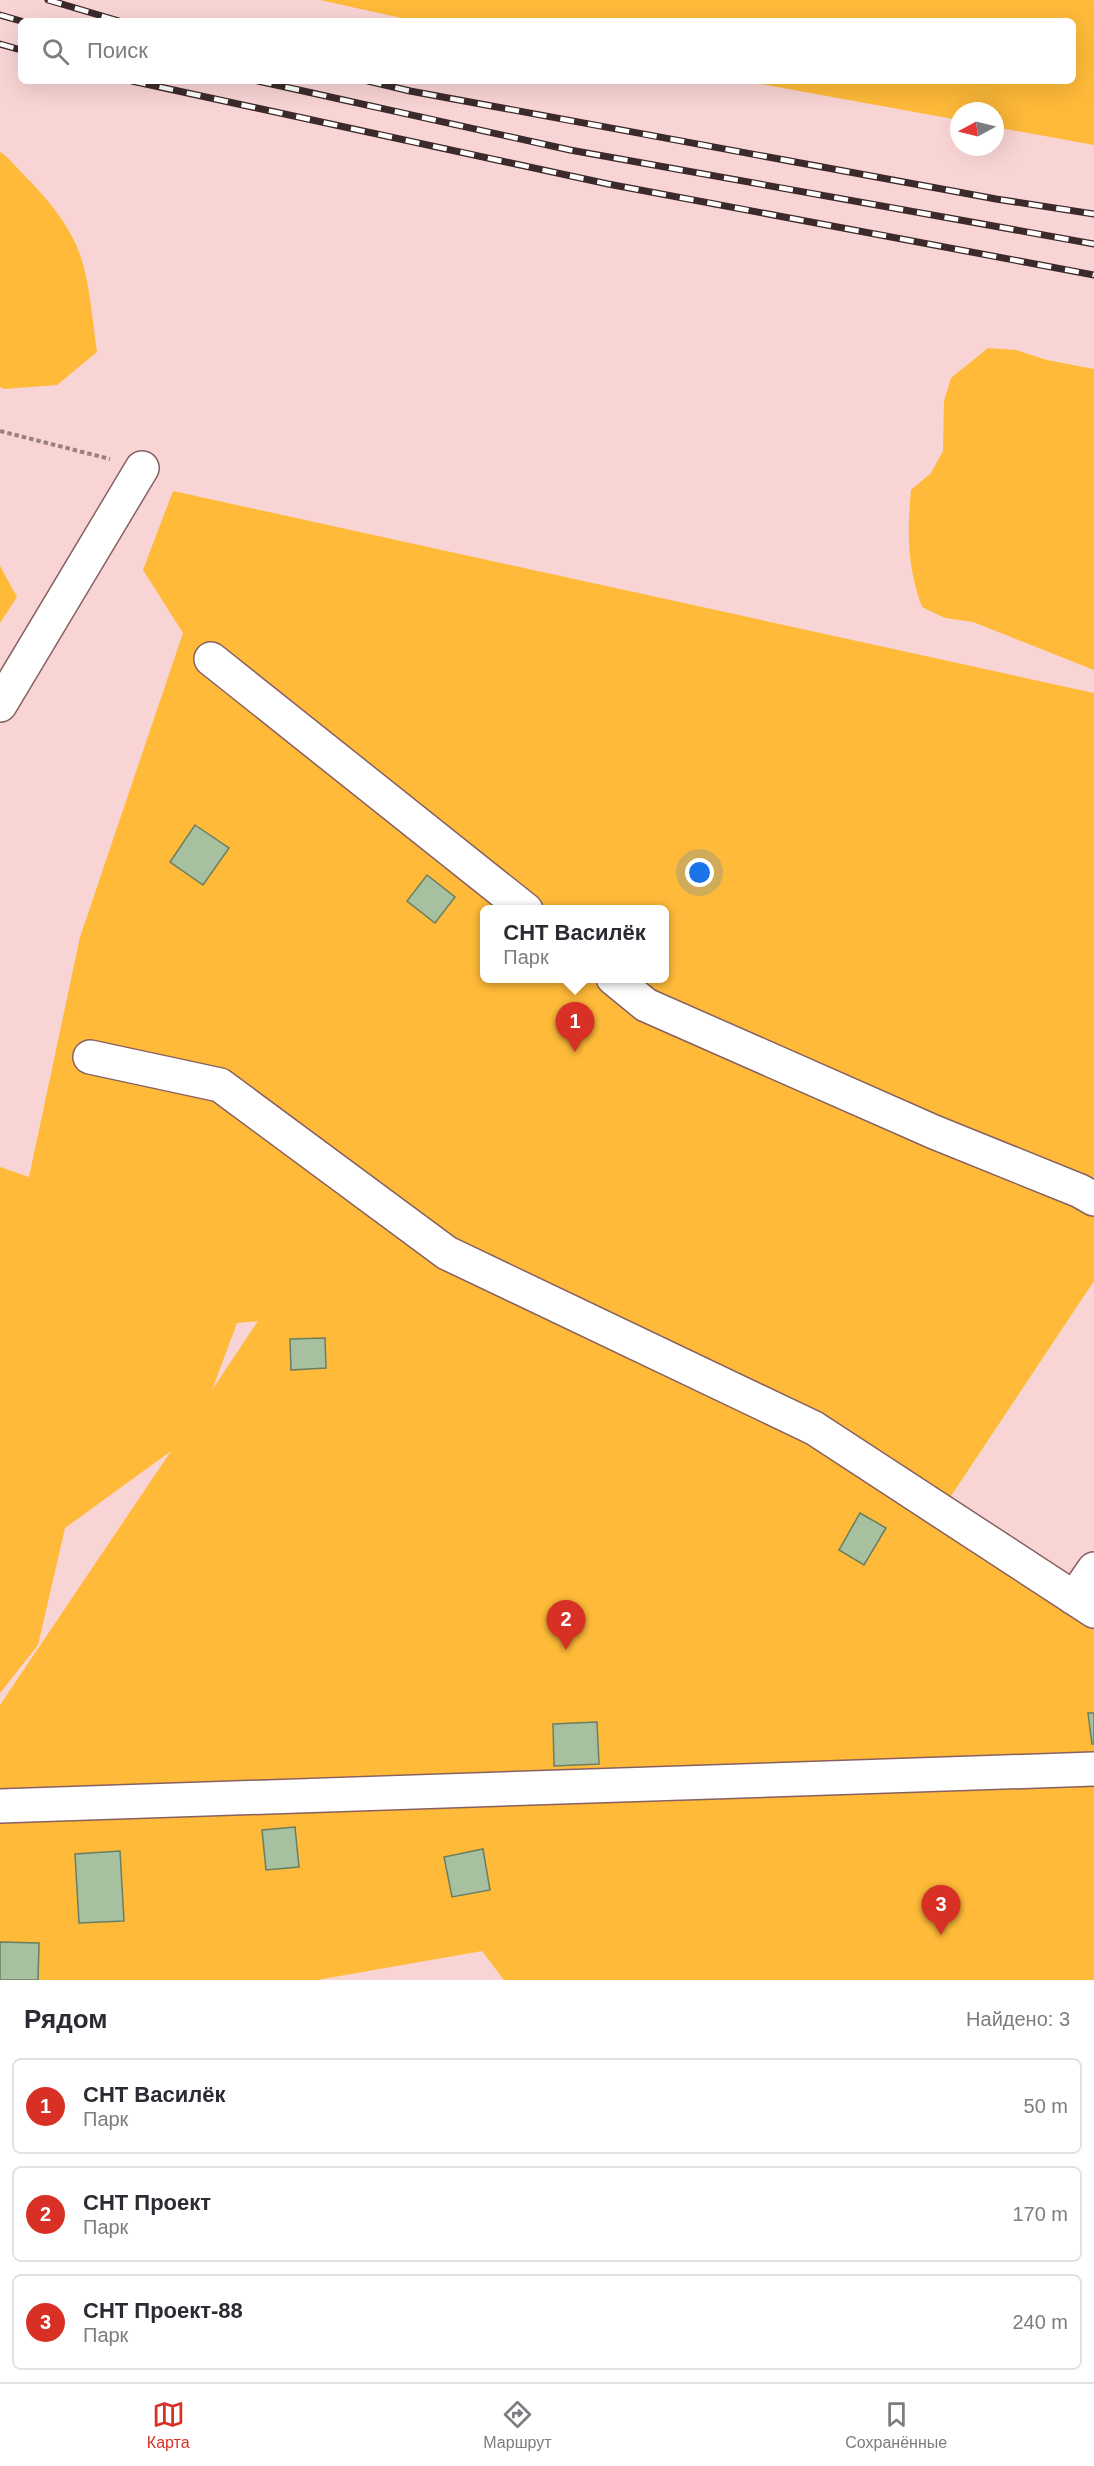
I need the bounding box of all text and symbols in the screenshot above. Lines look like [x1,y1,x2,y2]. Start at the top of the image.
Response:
search box [18,18,1076,84]
icon: search [39,35,72,68]
text: Поиск [87,38,148,63]
north arrow [950,102,1004,156]
your location [685,858,714,887]
popup [480,905,669,983]
text: СНТ Василёк [503,920,646,945]
text: Парк [503,946,549,968]
pin: 1 [556,1002,594,1052]
pin: 2 [546,1600,586,1650]
pin: 3 [922,1886,960,1935]
text: Рядом [24,2004,107,2034]
text: Найдено: 3 [966,2008,1070,2030]
text: СНТ Василёк [83,2082,225,2107]
text: 1 [40,2095,51,2117]
text: 50 m [1024,2095,1068,2117]
text: Парк [83,2108,128,2130]
text: СНТ Проект [83,2190,211,2215]
text: 2 [40,2203,51,2225]
text: 170 m [1012,2203,1068,2225]
text: Парк [83,2216,128,2238]
text: СНТ Проект-88 [83,2298,243,2323]
text: 3 [40,2311,51,2333]
text: 240 m [1012,2311,1068,2333]
text: Парк [83,2324,128,2346]
tab: Карта [147,2398,190,2452]
tab: Маршрут [483,2398,552,2452]
tab: Сохранённые [845,2398,947,2452]

